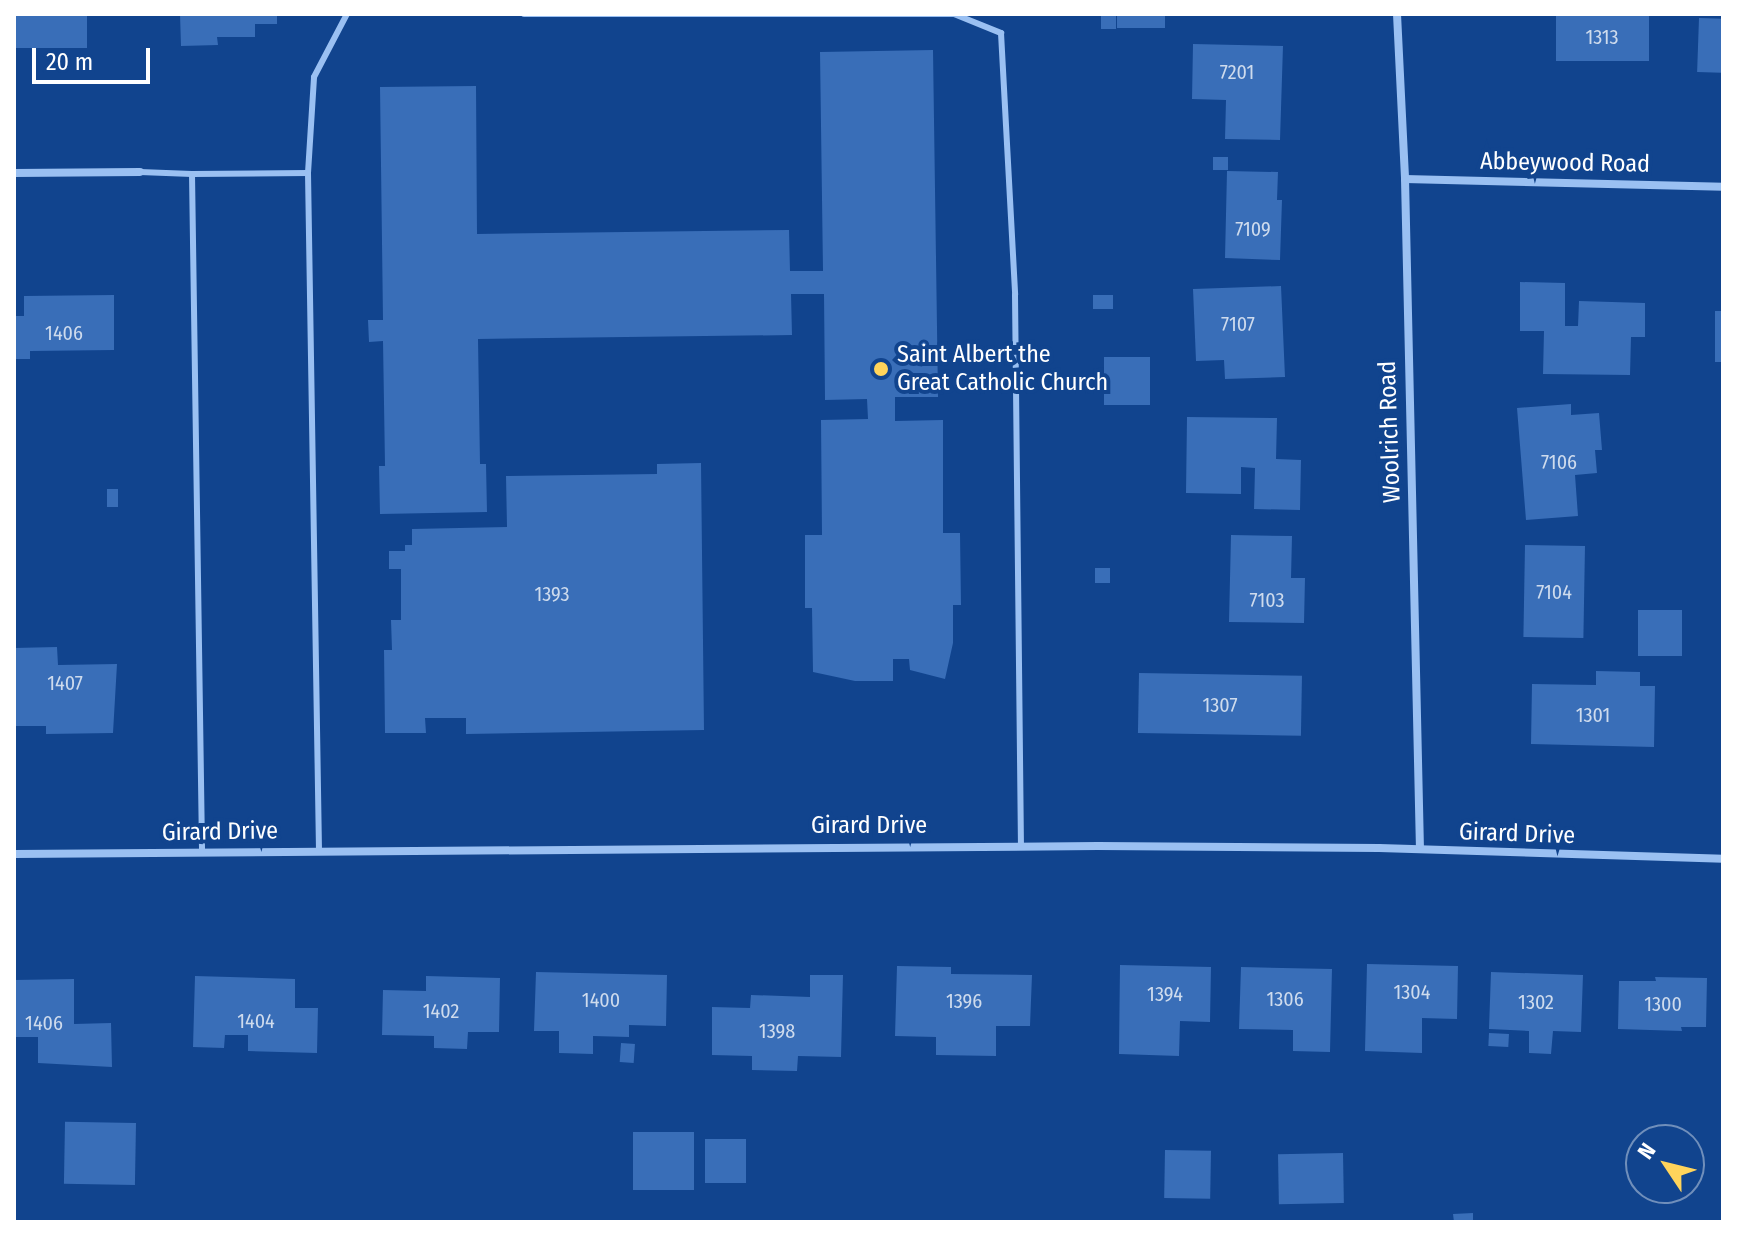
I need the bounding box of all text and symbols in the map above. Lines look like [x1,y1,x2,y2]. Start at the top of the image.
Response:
house number: 1313 [1585,25,1619,49]
scale bar [36,32,154,82]
text: 20 m [46,48,93,76]
house number: 7201 [1220,60,1254,84]
street label: Abbeywood Road [1480,147,1650,179]
house number: 7109 [1235,217,1271,241]
house number: 7107 [1221,312,1255,336]
house number: 1406 [45,321,83,345]
place label: Saint Albert the Great Catholic Church [897,341,1108,397]
marker: Saint Albert the Great Catholic Church [872,360,890,378]
street label: Woolrich Road [1373,361,1407,503]
house number: 7106 [1541,450,1577,474]
house number: 7104 [1536,580,1572,604]
house number: 1393 [535,582,569,606]
house number: 7103 [1250,588,1284,612]
house number: 1407 [47,671,83,695]
house number: 1307 [1203,693,1237,717]
house number: 1301 [1576,703,1610,727]
street label: Girard Drive [811,812,927,840]
street label: Girard Drive [162,817,278,847]
street label: Girard Drive [1458,818,1576,850]
house number: 1304 [1394,980,1430,1004]
house number: 1394 [1147,982,1183,1006]
house number: 1306 [1266,987,1304,1011]
house number: 1400 [582,988,620,1012]
house number: 1396 [946,989,982,1013]
house number: 1302 [1518,990,1554,1014]
house number: 1300 [1644,992,1682,1016]
house number: 1402 [423,999,459,1023]
house number: 1404 [237,1009,275,1033]
house number: 1406 [25,1011,63,1035]
house number: 1398 [759,1019,795,1043]
north arrow [1625,1124,1705,1204]
text: N [1632,1138,1661,1164]

